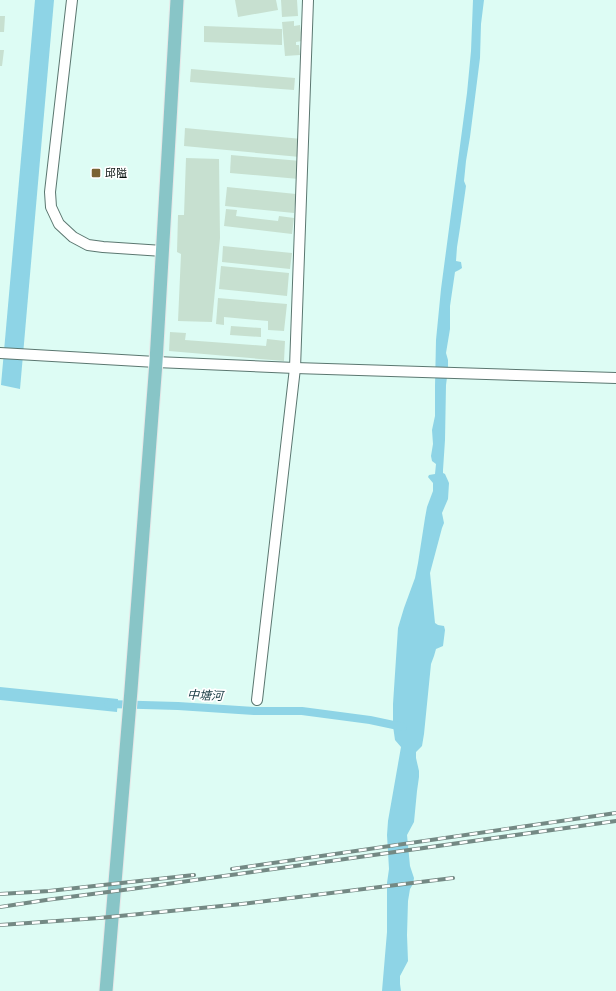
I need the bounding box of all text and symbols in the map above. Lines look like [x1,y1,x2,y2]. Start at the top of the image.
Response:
place label: 邱隘 [105,166,127,181]
marker: 邱隘 [90,167,102,179]
water label: 中塘河 [187,687,225,705]

